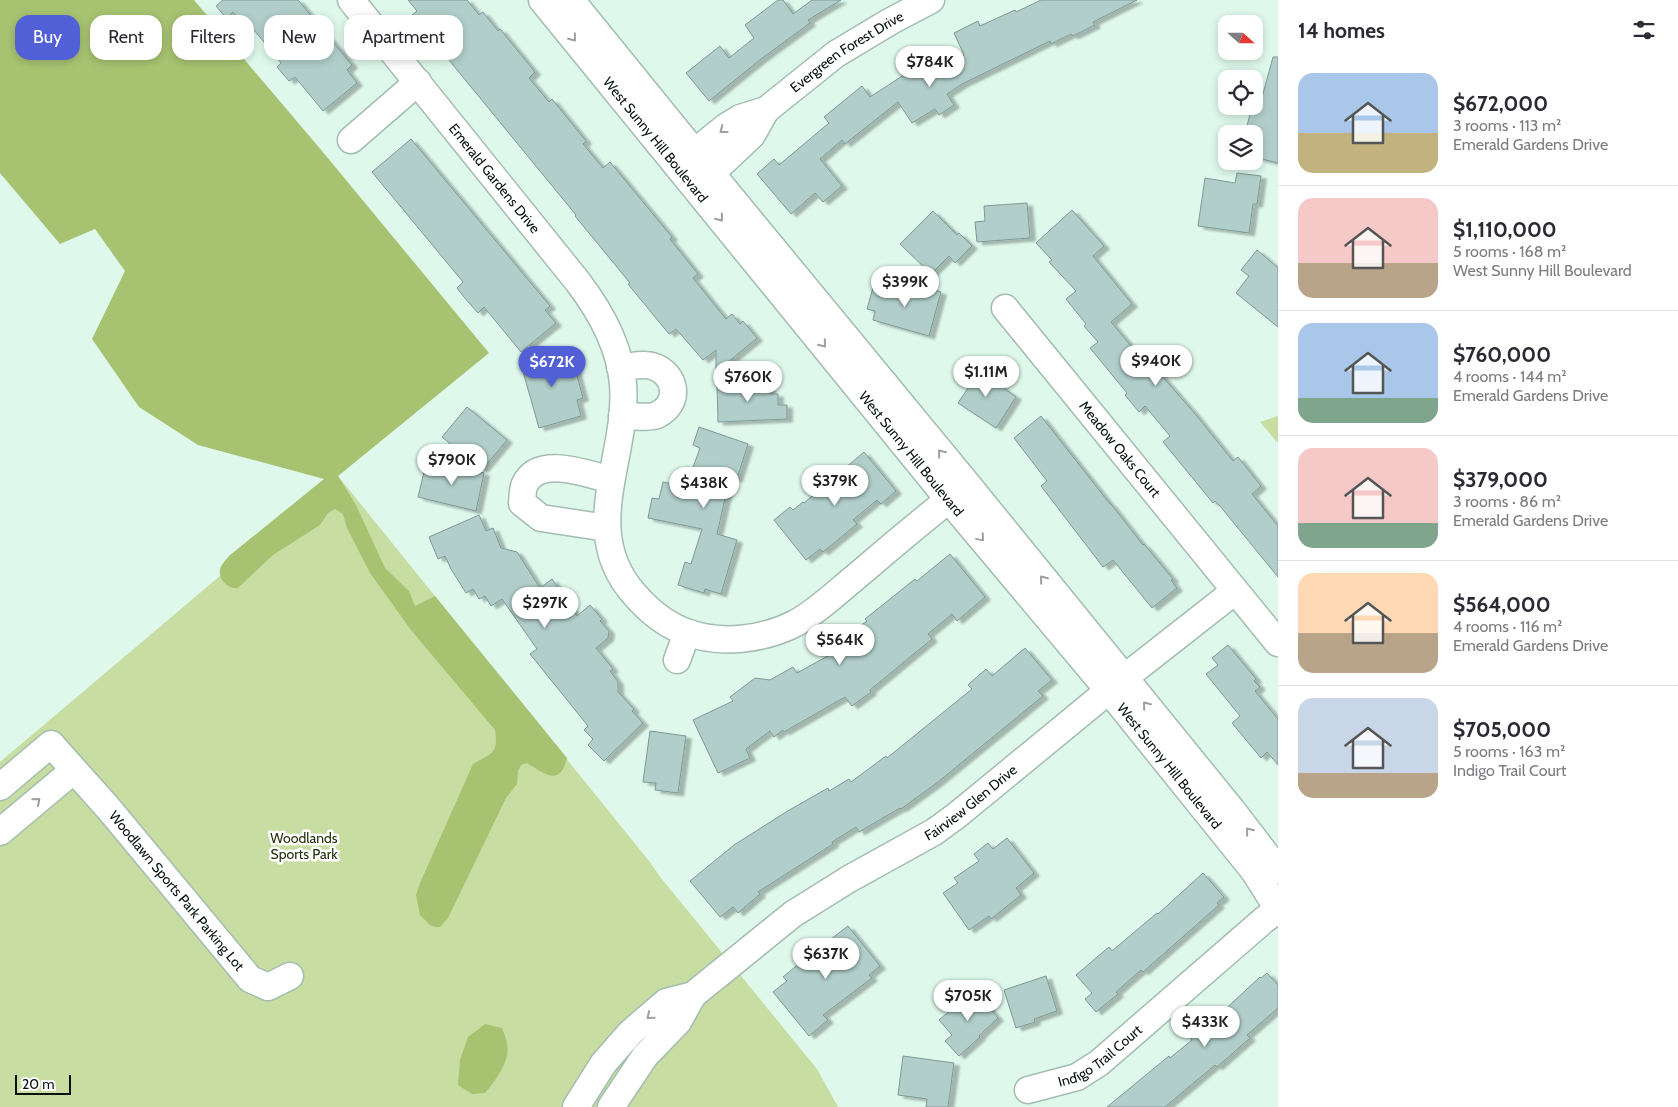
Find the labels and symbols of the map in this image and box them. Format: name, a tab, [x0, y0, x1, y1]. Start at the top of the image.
street label: Evergreen Forest Drive	[786, 7, 907, 96]
north arrow	[1218, 15, 1262, 60]
one-way arrow	[567, 32, 576, 41]
pin: $784K	[895, 46, 965, 88]
street label: West Sunny Hill Boulevard	[599, 73, 712, 206]
street label: Emerald Gardens Drive	[445, 120, 544, 237]
one-way arrow	[719, 124, 729, 133]
one-way arrow	[715, 212, 724, 221]
pin: $399K	[870, 266, 940, 308]
one-way arrow	[817, 338, 825, 347]
pin: $940K	[1121, 344, 1191, 387]
pin: $672K	[517, 346, 587, 388]
pin: $1.11M	[945, 356, 1027, 398]
pin: $760K	[713, 360, 783, 403]
street label: West Sunny Hill Boulevard	[855, 387, 968, 520]
street label: Meadow Oaks Court	[1075, 397, 1165, 501]
pin: $790K	[417, 444, 487, 486]
one-way arrow	[938, 449, 947, 458]
pin: $379K	[800, 464, 870, 507]
pin: $438K	[669, 466, 739, 509]
one-way arrow	[975, 532, 984, 541]
one-way arrow	[1041, 576, 1049, 585]
pin: $297K	[510, 586, 580, 629]
pin: $564K	[805, 624, 875, 666]
street label: West Sunny Hill Boulevard	[1113, 699, 1225, 832]
one-way arrow	[1143, 702, 1151, 711]
street label: Fairview Glen Drive	[921, 761, 1021, 845]
one-way arrow	[31, 798, 40, 807]
street label: Woodlawn Sports Park Parking Lot	[105, 807, 249, 975]
one-way arrow	[1246, 828, 1254, 837]
park label: Woodlands Sports Park	[270, 829, 338, 863]
pin: $637K	[791, 938, 861, 980]
pin: $705K	[933, 980, 1003, 1022]
pin: $433K	[1170, 1006, 1240, 1048]
one-way arrow	[647, 1010, 656, 1019]
street label: Indigo Trail Court	[1056, 1021, 1146, 1091]
scale bar	[15, 1072, 71, 1095]

